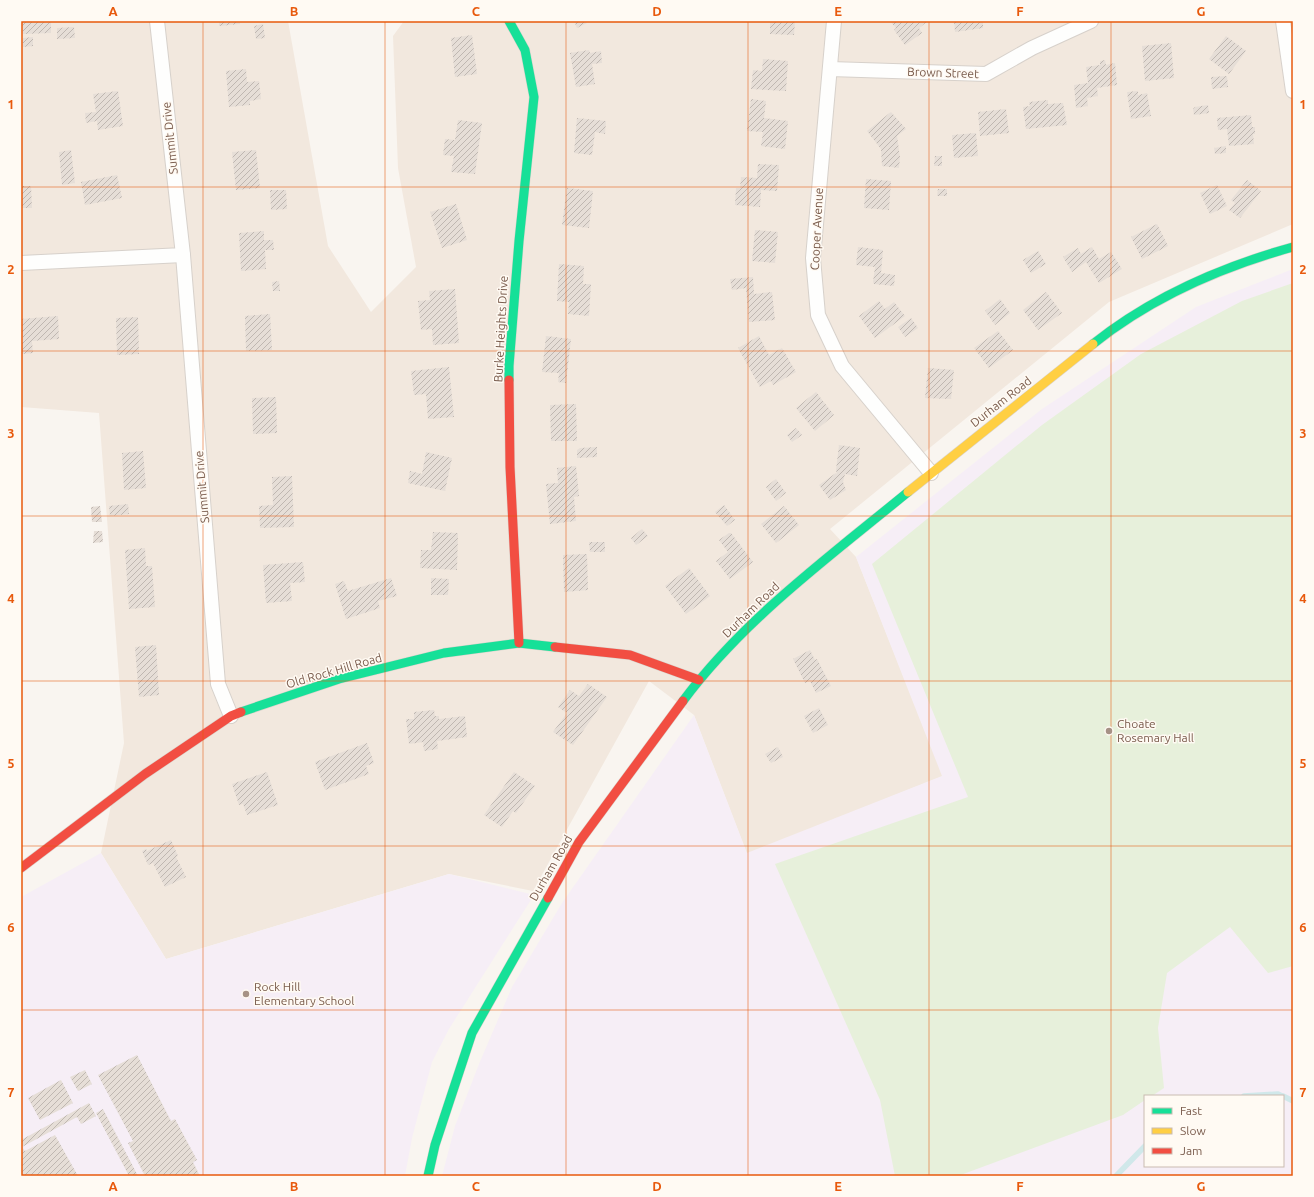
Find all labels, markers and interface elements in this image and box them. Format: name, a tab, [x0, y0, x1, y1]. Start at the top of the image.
text: A	[108, 4, 118, 18]
text: B	[290, 4, 299, 18]
text: C	[472, 4, 481, 18]
text: D	[652, 4, 662, 18]
text: E	[834, 4, 842, 18]
text: F	[1016, 4, 1024, 18]
text: G	[1197, 4, 1206, 18]
street label: Brown Street	[907, 65, 979, 80]
text: 1	[7, 97, 15, 111]
text: 1	[1299, 97, 1307, 111]
street label: Summit Drive	[159, 101, 180, 175]
street label: Cooper Avenue	[808, 187, 825, 271]
text: 2	[7, 262, 15, 276]
text: 2	[1299, 262, 1307, 276]
street label: Burke Heights Drive	[491, 275, 510, 383]
street label: Durham Road	[968, 374, 1034, 429]
text: 3	[7, 426, 15, 440]
text: 3	[1299, 426, 1307, 440]
street label: Summit Drive	[192, 450, 211, 524]
street label: Durham Road	[720, 579, 782, 640]
text: 4	[7, 591, 15, 605]
text: 4	[1299, 591, 1307, 605]
street label: Old Rock Hill Road	[284, 651, 383, 690]
place label: Choate Rosemary Hall	[1117, 717, 1194, 744]
marker: Choate Rosemary Hall	[1104, 726, 1114, 736]
text: 5	[7, 756, 15, 770]
text: 5	[1299, 756, 1307, 770]
street label: Durham Road	[527, 833, 575, 903]
text: 6	[7, 920, 15, 934]
text: 6	[1299, 920, 1307, 934]
place label: Rock Hill Elementary School	[254, 980, 354, 1007]
marker: Rock Hill Elementary School	[241, 989, 251, 999]
text: 7	[7, 1085, 15, 1099]
text: 7	[1299, 1085, 1307, 1099]
legend	[1144, 1095, 1284, 1167]
text: Fast	[1180, 1104, 1202, 1117]
text: Slow	[1180, 1124, 1206, 1137]
text: Jam	[1180, 1144, 1202, 1157]
text: A	[108, 1179, 118, 1193]
text: B	[290, 1179, 299, 1193]
text: C	[472, 1179, 481, 1193]
text: D	[652, 1179, 662, 1193]
text: E	[834, 1179, 842, 1193]
text: F	[1016, 1179, 1024, 1193]
text: G	[1197, 1179, 1206, 1193]

